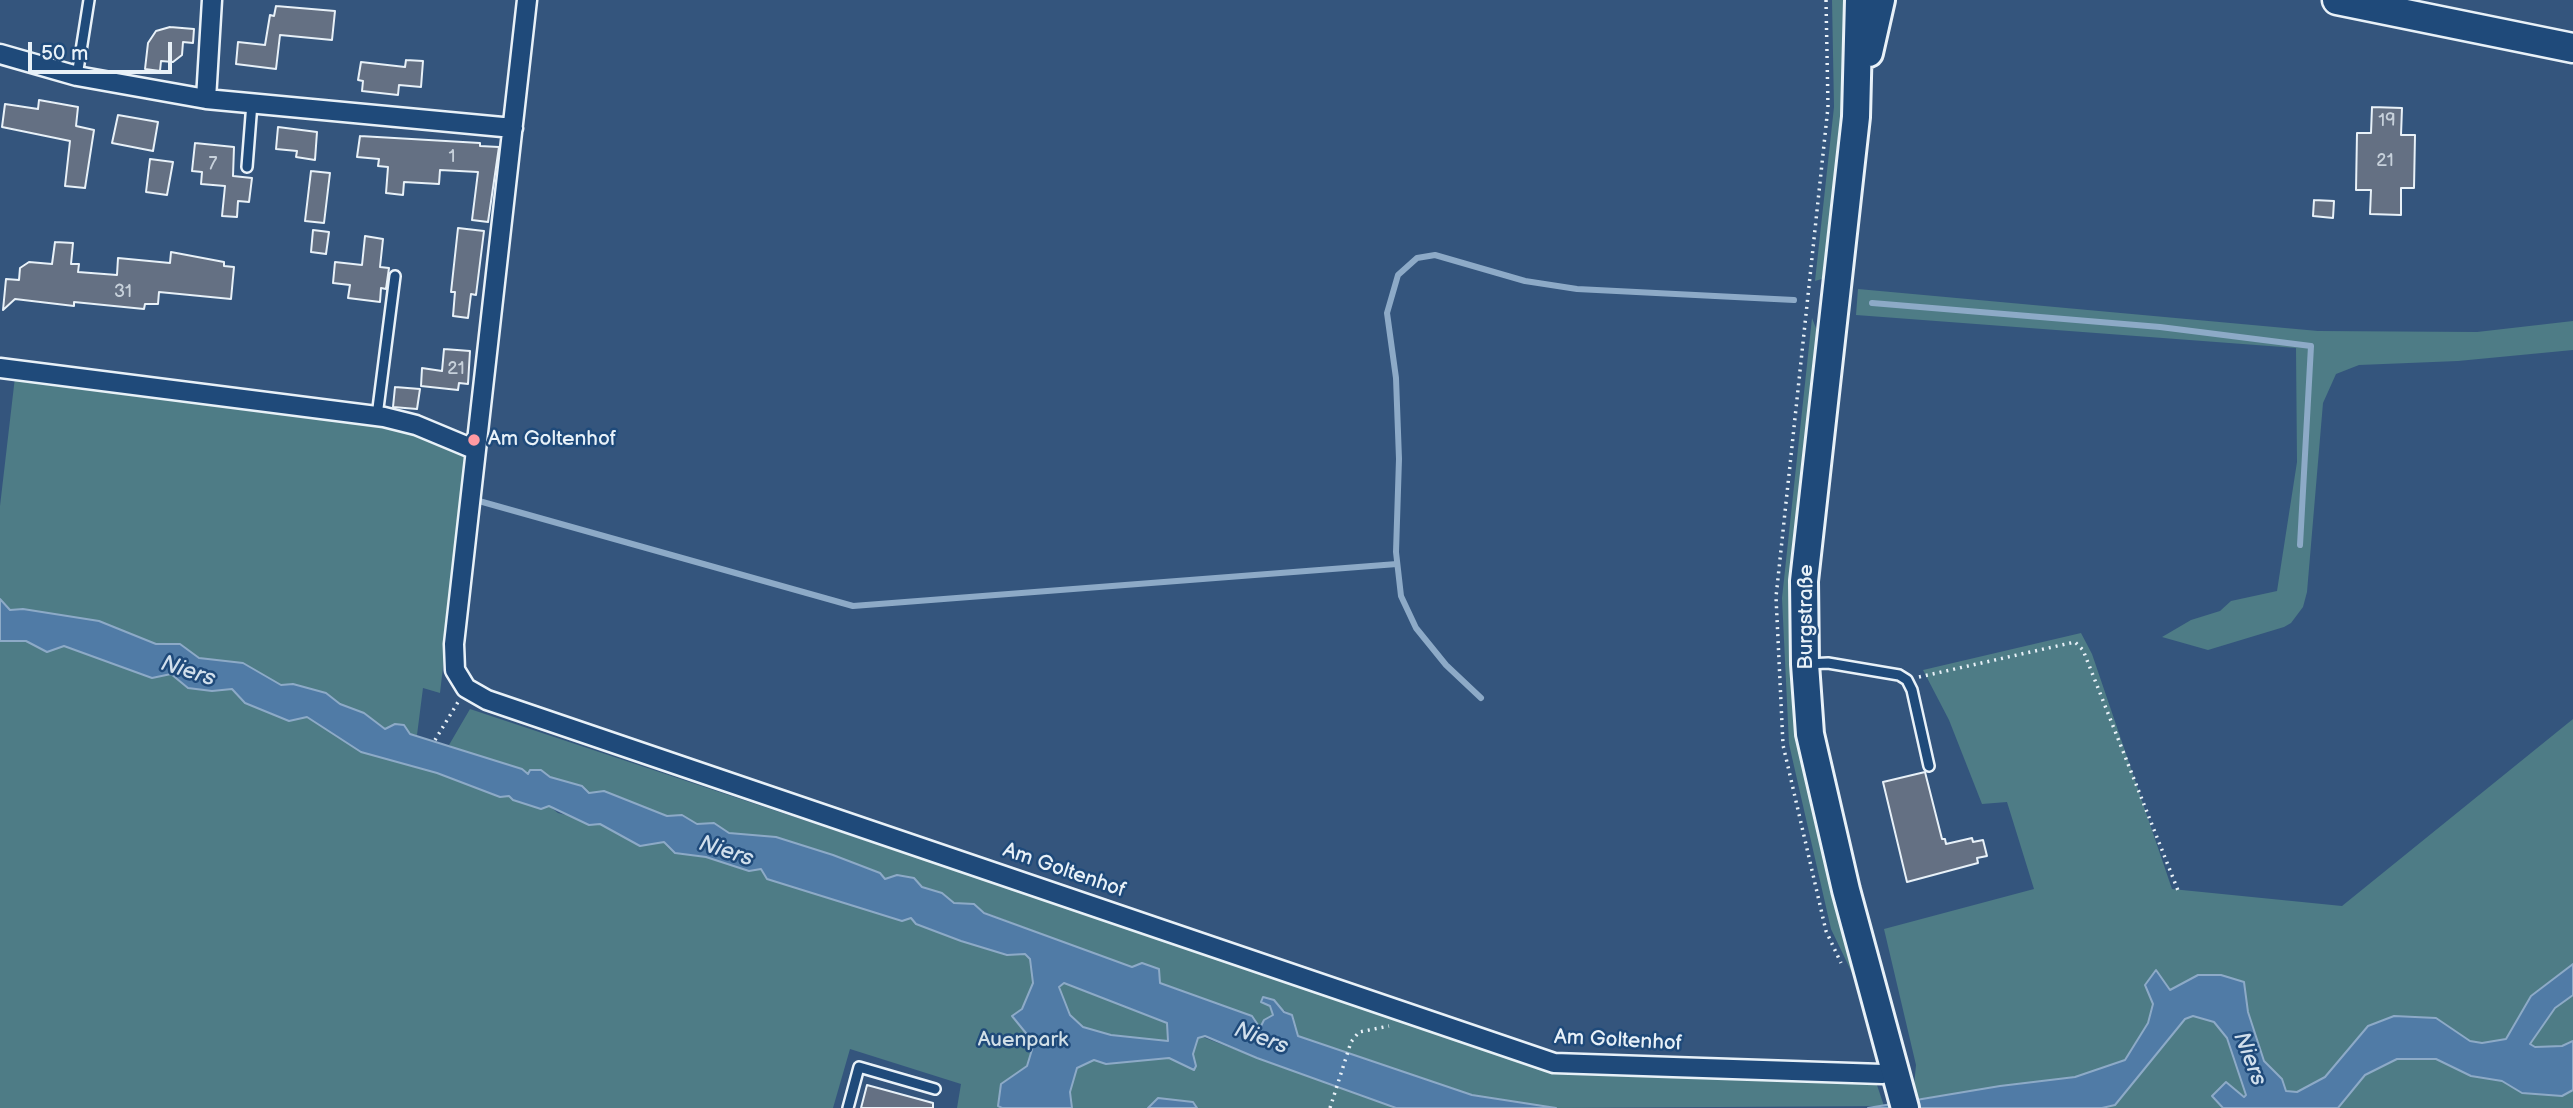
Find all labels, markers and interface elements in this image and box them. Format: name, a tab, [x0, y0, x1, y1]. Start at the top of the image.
scale bar	[32, 28, 175, 72]
text: 50 m	[41, 41, 88, 66]
house number: 19	[2378, 110, 2396, 132]
house number: 1	[449, 146, 455, 168]
house number: 21	[2376, 150, 2394, 172]
house number: 7	[209, 153, 217, 175]
house number: 31	[114, 281, 132, 303]
house number: 21	[447, 358, 465, 380]
place label: Am Goltenhof	[488, 427, 616, 453]
marker: Am Goltenhof	[466, 432, 482, 448]
street label: Burgstraße	[1794, 564, 1820, 670]
water label: Niers	[157, 650, 219, 694]
water label: Niers	[695, 830, 757, 874]
street label: Am Goltenhof	[999, 838, 1129, 904]
water label: Niers	[1230, 1017, 1292, 1061]
street label: Am Goltenhof	[1553, 1025, 1683, 1057]
park label: Auenpark	[978, 1028, 1068, 1054]
water label: Niers	[2226, 1028, 2272, 1090]

